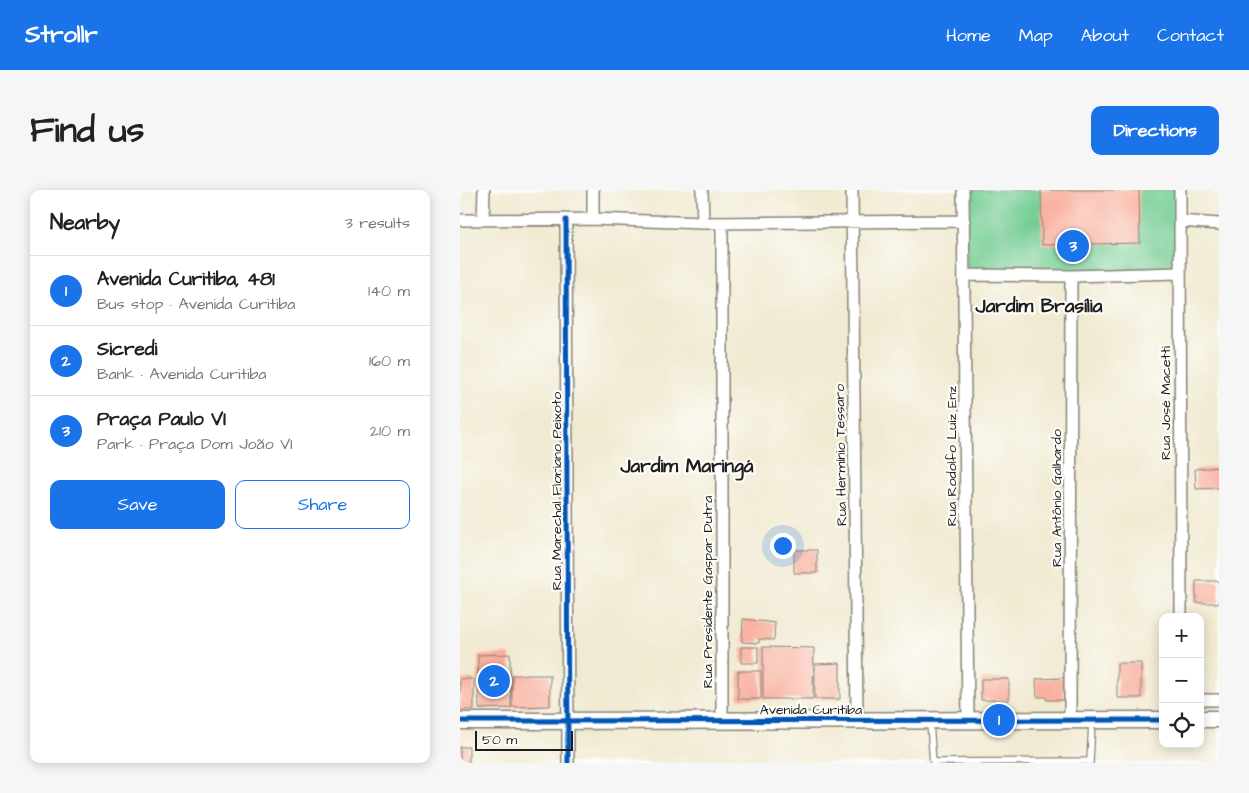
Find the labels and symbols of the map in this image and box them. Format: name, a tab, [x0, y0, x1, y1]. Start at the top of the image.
pin: 3	[1057, 227, 1089, 265]
district label: Jardim Brasília	[975, 293, 1103, 320]
street label: Rua José Macetti	[1156, 346, 1176, 460]
street label: Rua Hermínio Tessaro	[830, 384, 852, 526]
street label: Rua Rodolfo Luiz Enz	[942, 386, 962, 526]
street label: Rua Marechal Floriano Peixoto	[547, 392, 567, 590]
street label: Rua Antônio Galhardo	[1047, 429, 1067, 567]
district label: Jardim Maringá	[620, 453, 754, 481]
street label: Rua Presidente Gaspar Dutra	[698, 496, 718, 688]
your location	[770, 533, 796, 559]
pin: 2	[478, 662, 510, 700]
street label: Avenida Curitiba	[760, 700, 862, 720]
pin: 1	[983, 701, 1015, 739]
scale bar	[475, 728, 572, 751]

